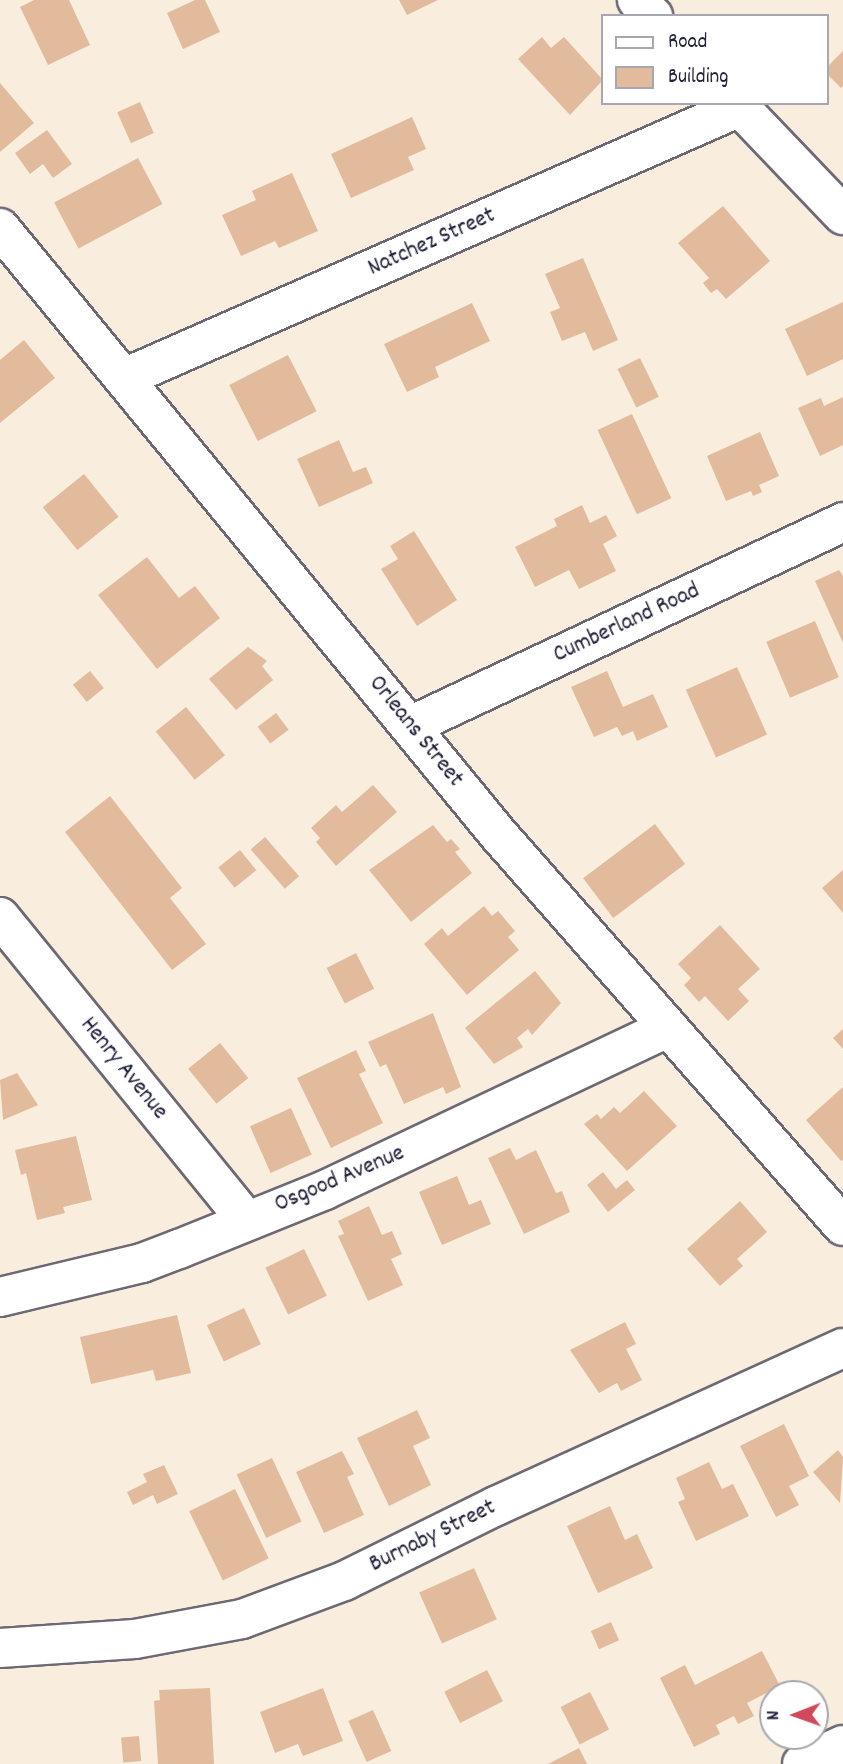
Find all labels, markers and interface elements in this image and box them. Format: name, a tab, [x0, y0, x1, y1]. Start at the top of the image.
legend	[602, 14, 829, 105]
text: Road	[668, 28, 707, 58]
text: Building	[668, 63, 728, 93]
street label: Natchez Street	[364, 202, 500, 284]
street label: Cumberland Road	[549, 578, 705, 670]
street label: Orleans Street	[361, 670, 469, 794]
street label: Henry Avenue	[73, 1012, 173, 1126]
street label: Osgood Avenue	[271, 1140, 409, 1220]
street label: Burnaby Street	[365, 1494, 501, 1580]
north arrow	[759, 1680, 829, 1750]
text: N	[761, 1710, 788, 1720]

